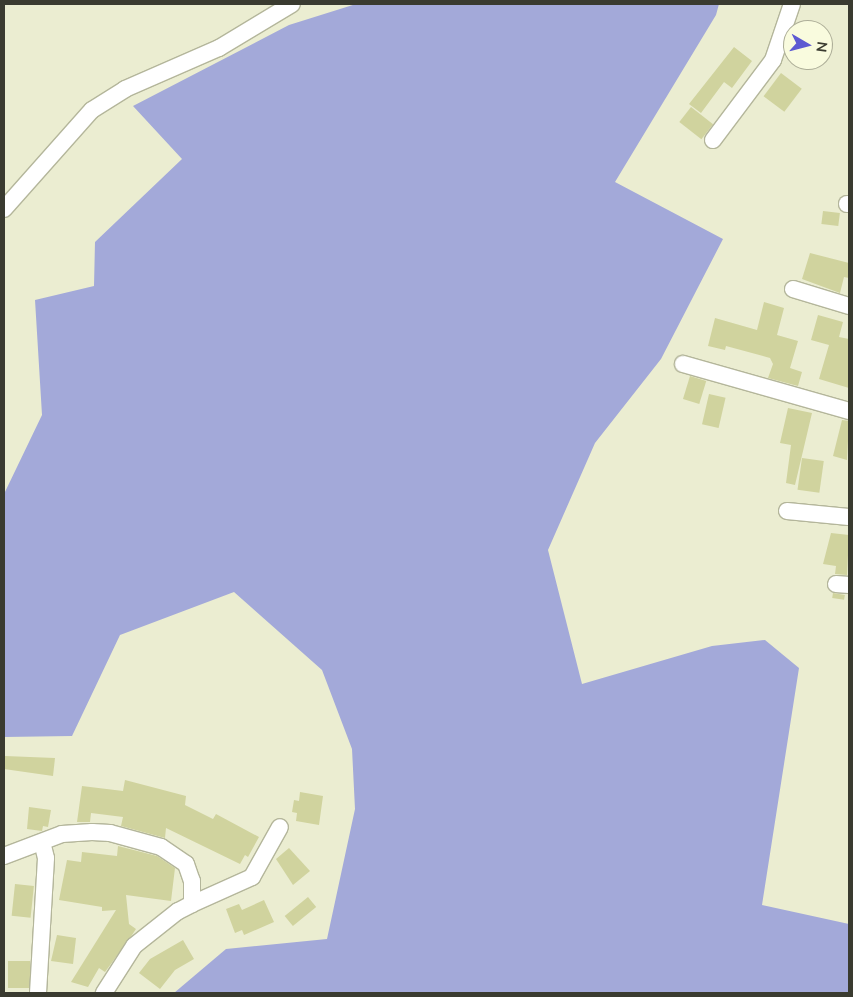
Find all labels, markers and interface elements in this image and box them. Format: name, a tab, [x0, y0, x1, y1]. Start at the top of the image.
north arrow	[783, 20, 833, 70]
text: N	[812, 40, 832, 53]

